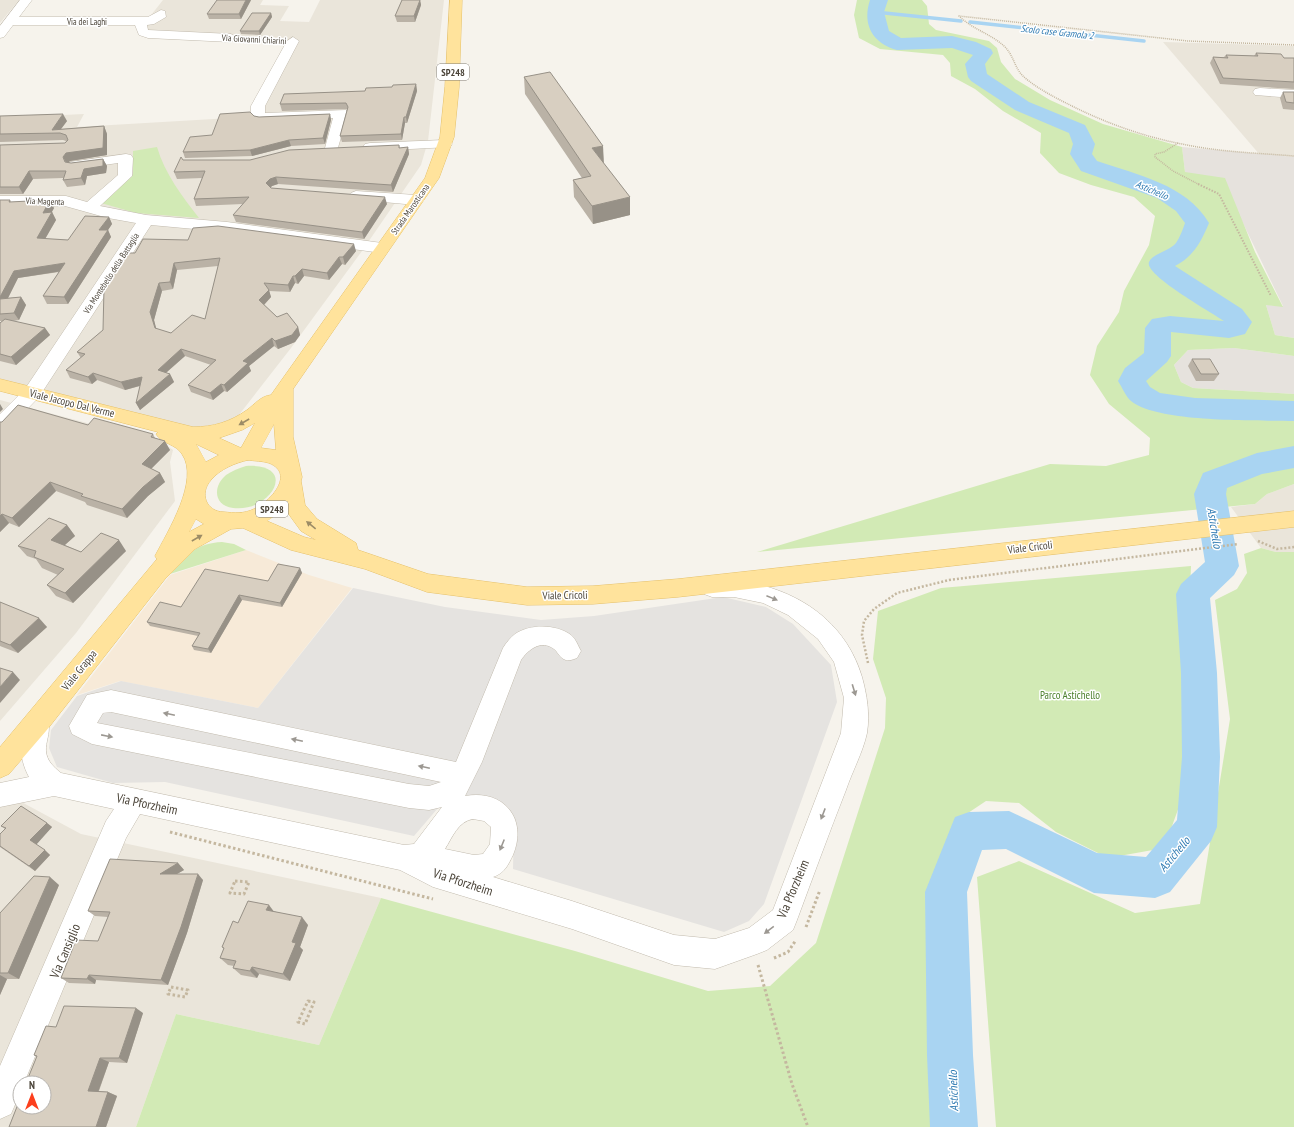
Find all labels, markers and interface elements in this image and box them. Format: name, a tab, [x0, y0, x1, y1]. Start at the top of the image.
street label: Via dei Laghi	[66, 16, 107, 27]
water label: Scolo case Gramola 2	[1020, 22, 1096, 42]
street label: Via Giovanni Chiarini	[220, 32, 287, 46]
road number: SP248	[437, 64, 469, 80]
water label: Astichello	[1134, 177, 1171, 203]
street label: Strada Marosticana	[388, 181, 432, 236]
street label: Via Magenta	[25, 195, 65, 207]
street label: Via Montebello della Battaglia	[80, 230, 141, 316]
street label: Viale Jacopo Dal Verme	[27, 385, 117, 420]
one-way arrow	[238, 418, 250, 425]
road number: SP248	[256, 501, 288, 517]
water label: Astichello	[1204, 507, 1226, 550]
one-way arrow	[306, 521, 316, 530]
one-way arrow	[191, 534, 203, 541]
street label: Viale Cricoli	[1006, 537, 1053, 557]
street label: Viale Cricoli	[541, 588, 588, 602]
one-way arrow	[767, 595, 779, 601]
street label: Viale Grappa	[58, 647, 100, 694]
one-way arrow	[851, 684, 857, 696]
park label: Parco Astichello	[1040, 688, 1100, 702]
one-way arrow	[163, 710, 176, 716]
one-way arrow	[101, 733, 113, 739]
one-way arrow	[291, 737, 303, 743]
one-way arrow	[418, 764, 430, 770]
street label: Via Pforzheim	[114, 789, 179, 819]
one-way arrow	[819, 808, 825, 820]
water label: Astichello	[1155, 833, 1193, 874]
one-way arrow	[499, 839, 505, 850]
street label: Via Pforzheim	[773, 857, 813, 922]
street label: Via Pforzheim	[430, 864, 495, 900]
street label: Via Cansiglio	[45, 921, 84, 982]
one-way arrow	[764, 926, 775, 934]
water label: Astichello	[945, 1069, 961, 1112]
north arrow	[12, 1075, 52, 1115]
text: N	[29, 1078, 35, 1092]

